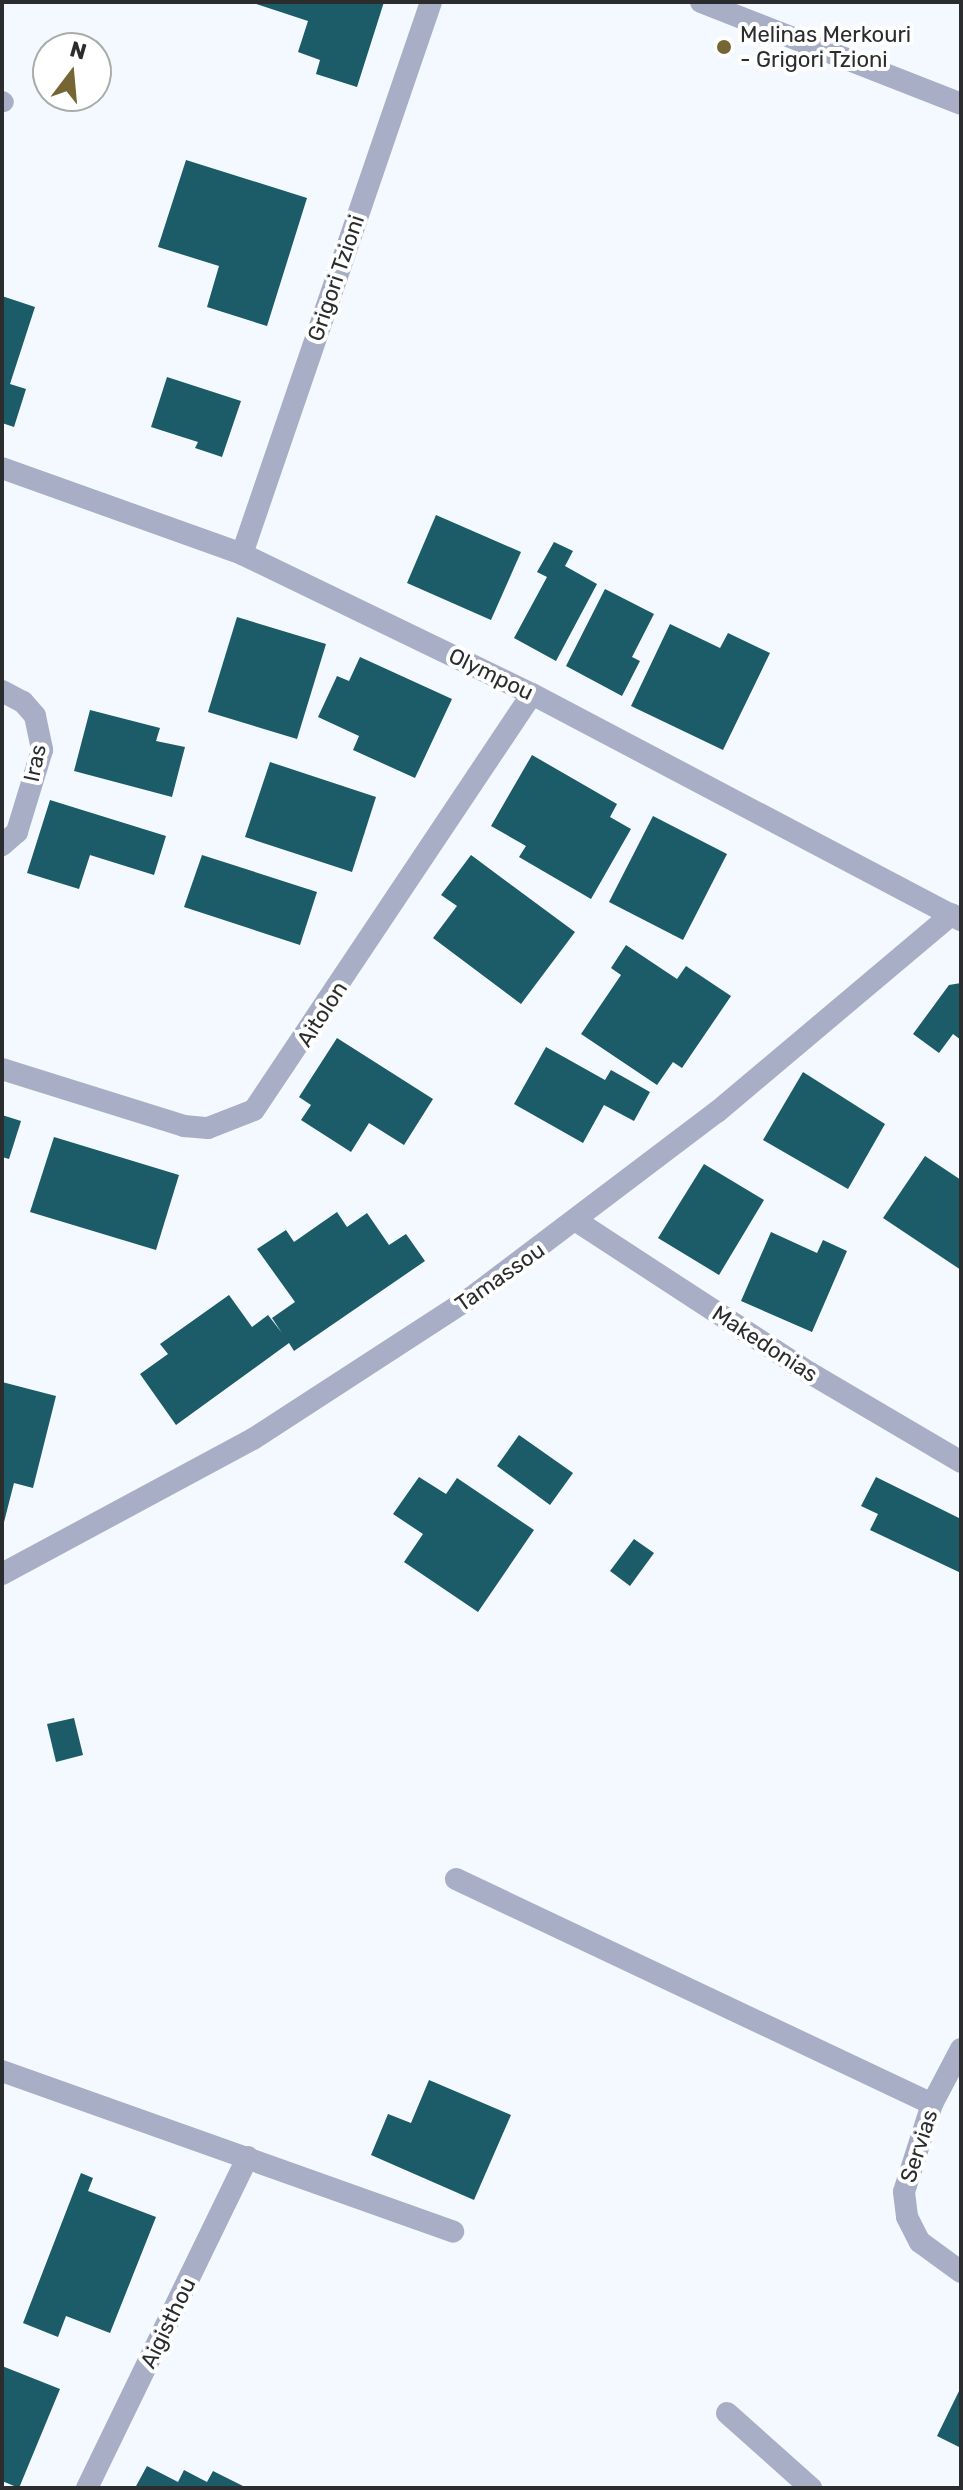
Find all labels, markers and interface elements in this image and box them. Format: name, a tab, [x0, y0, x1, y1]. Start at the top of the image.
place label: Melinas Merkouri - Grigori Tzioni	[740, 21, 911, 72]
north arrow	[32, 32, 112, 112]
text: N	[67, 35, 90, 66]
marker: Melinas Merkouri - Grigori Tzioni	[715, 38, 733, 56]
street label: Grigori Tzioni	[302, 211, 370, 345]
street label: Olympou	[444, 642, 538, 706]
street label: Iras	[18, 742, 52, 784]
street label: Aitolon	[291, 976, 353, 1052]
street label: Tamassou	[450, 1237, 550, 1317]
street label: Makedonias	[707, 1300, 823, 1388]
street label: Servias	[895, 2106, 943, 2186]
street label: Aigisthou	[135, 2273, 201, 2373]

